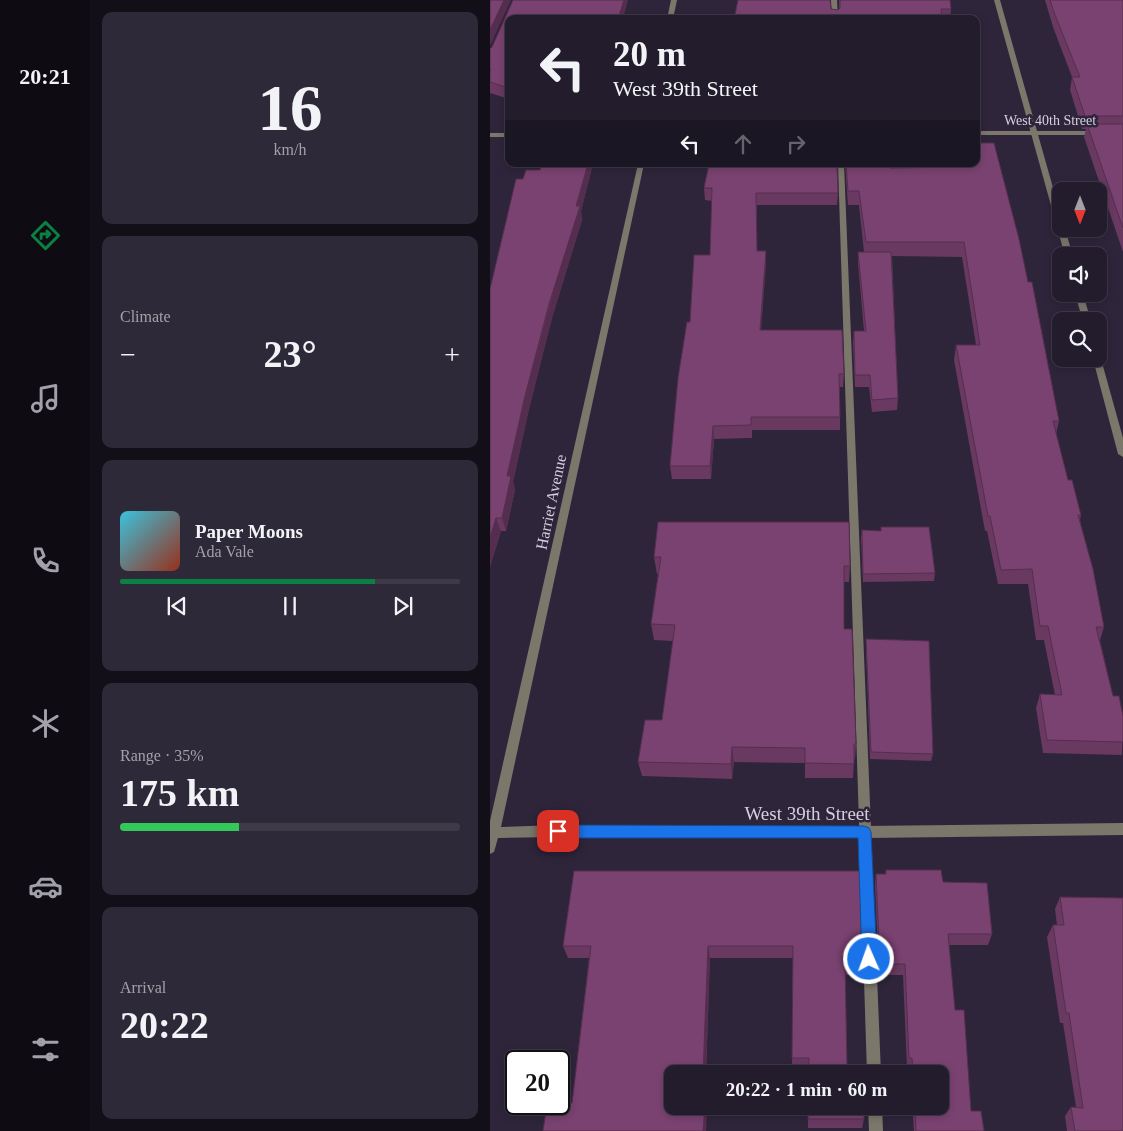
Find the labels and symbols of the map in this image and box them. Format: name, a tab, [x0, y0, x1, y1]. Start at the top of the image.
street label: West 40th Street	[1004, 113, 1096, 128]
north arrow	[1052, 182, 1108, 238]
street label: Harriet Avenue	[533, 453, 569, 551]
street label: West 39th Street	[744, 803, 870, 824]
pin	[537, 810, 579, 852]
position arrow	[842, 932, 894, 984]
speed limit sign: 20	[505, 1050, 570, 1115]

